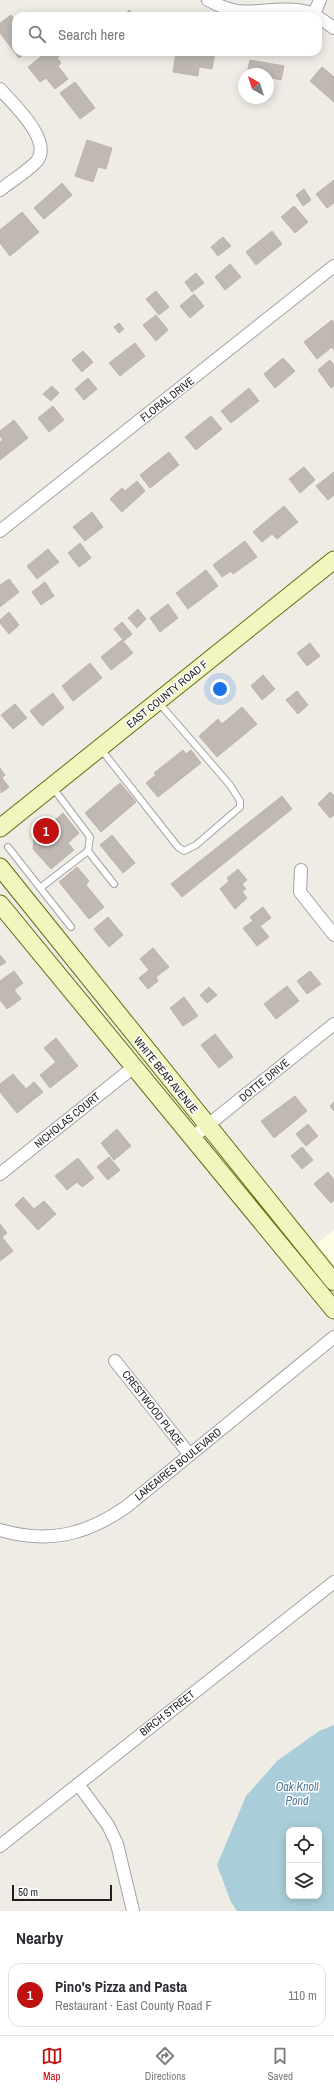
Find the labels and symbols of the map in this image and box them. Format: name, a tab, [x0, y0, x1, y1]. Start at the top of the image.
north arrow	[238, 68, 274, 104]
street label: FLORAL DRIVE	[137, 374, 197, 424]
street label: EAST COUNTY ROAD F	[124, 657, 211, 731]
your location	[210, 679, 230, 699]
pin: 1	[33, 816, 59, 846]
street label: WHITE BEAR AVENUE	[131, 1034, 201, 1116]
street label: DOTTE DRIVE	[236, 1055, 292, 1105]
street label: NICHOLAS COURT	[31, 1089, 103, 1151]
street label: CRESTWOOD PLACE	[119, 1368, 187, 1448]
street label: LAKEAIRES BOULEVARD	[132, 1425, 224, 1503]
street label: BIRCH STREET	[137, 1687, 198, 1739]
water label: Oak Knoll Pond	[276, 1779, 319, 1809]
scale bar	[12, 1883, 112, 1902]

